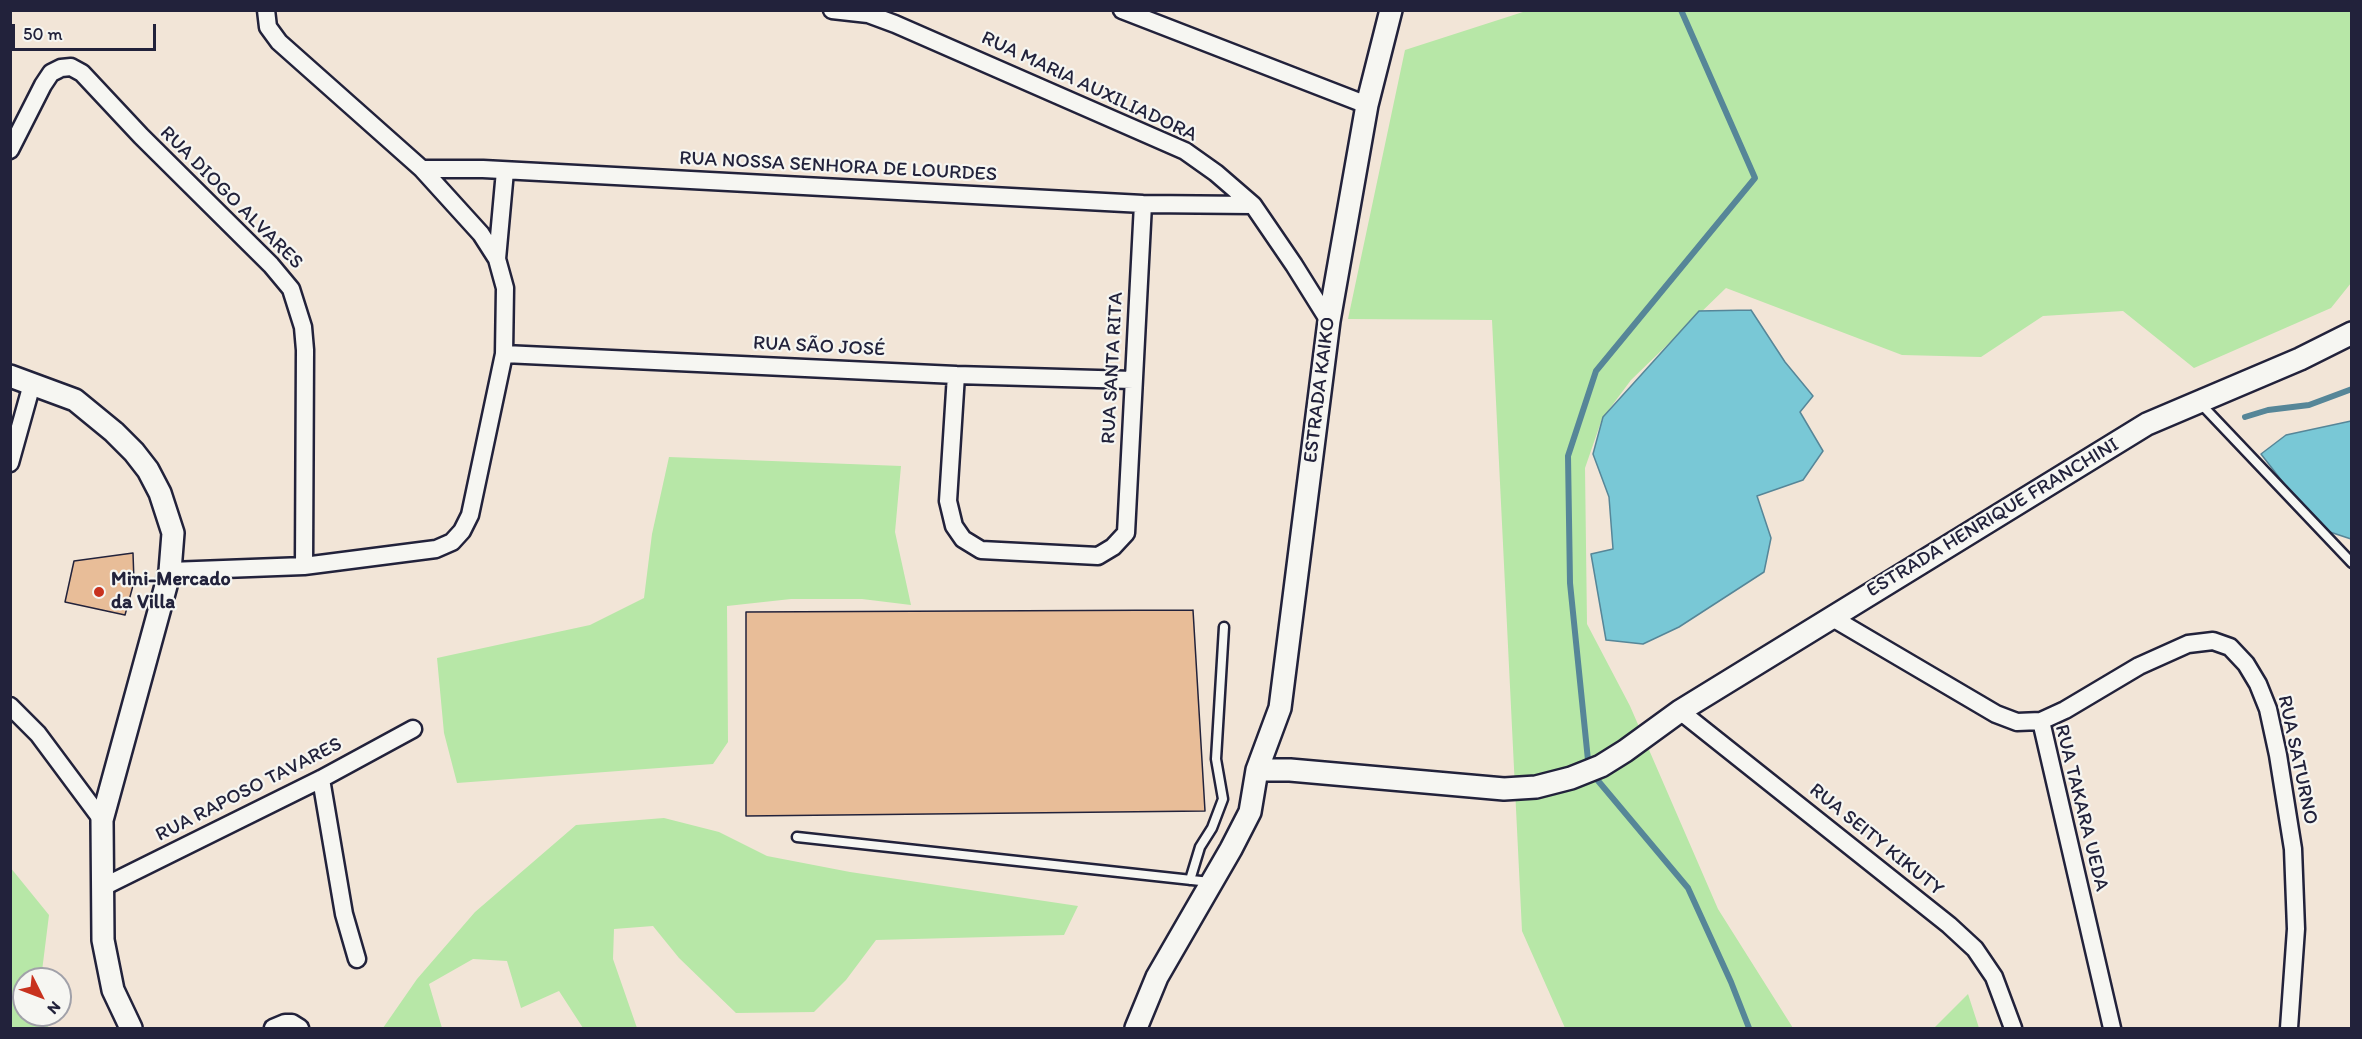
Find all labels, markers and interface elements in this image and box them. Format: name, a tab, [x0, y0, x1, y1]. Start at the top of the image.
scale bar	[15, 12, 159, 50]
text: 50 m	[23, 23, 63, 45]
street label: RUA MARIA AUXILIADORA	[977, 26, 1201, 148]
street label: RUA DIOGO ALVARES	[154, 121, 308, 275]
street label: RUA NOSSA SENHORA DE LOURDES	[679, 147, 997, 187]
street label: RUA SANTA RITA	[1097, 291, 1129, 445]
street label: ESTRADA KAIKO	[1299, 316, 1341, 464]
street label: RUA SÃO JOSÉ	[752, 332, 886, 362]
street label: ESTRADA HENRIQUE FRANCHINI	[1862, 433, 2124, 603]
place label: Mini-Mercado da Villa	[111, 568, 231, 615]
marker: Mini-Mercado da Villa	[92, 585, 106, 599]
street label: RUA SATURNO	[2272, 693, 2322, 827]
street label: RUA TAKARA UEDA	[2049, 722, 2113, 894]
street label: RUA RAPOSO TAVARES	[152, 733, 346, 847]
street label: RUA SEITY KIKUTY	[1804, 778, 1948, 902]
north arrow	[12, 967, 72, 1027]
text: N	[44, 998, 65, 1018]

